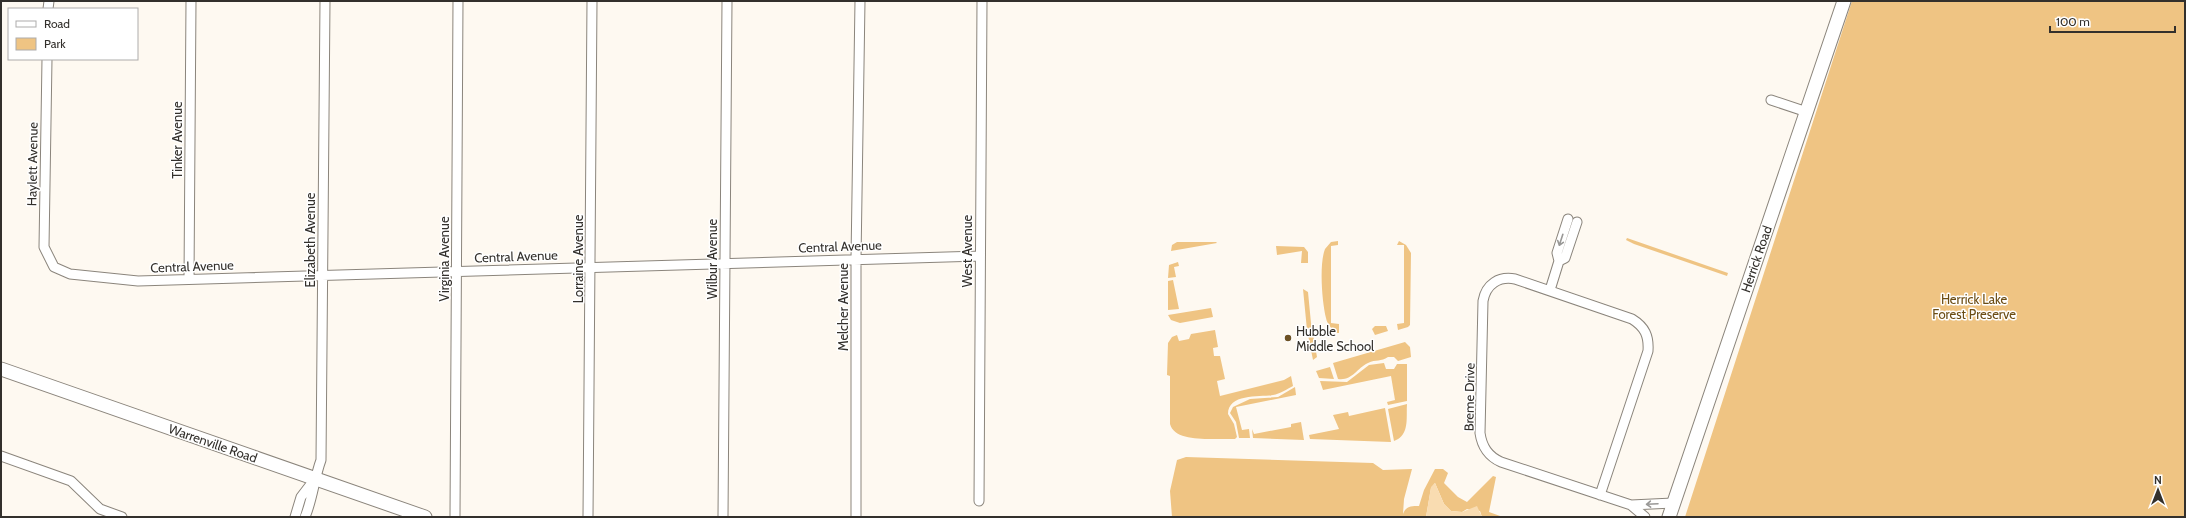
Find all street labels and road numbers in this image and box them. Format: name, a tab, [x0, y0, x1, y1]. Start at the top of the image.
street label: Tinker Avenue	[169, 101, 185, 179]
street label: Haylett Avenue	[23, 121, 41, 206]
street label: Elizabeth Avenue	[302, 192, 318, 287]
street label: Lorraine Avenue	[570, 214, 586, 303]
street label: West Avenue	[959, 214, 975, 287]
street label: Virginia Avenue	[436, 216, 452, 302]
street label: Wilbur Avenue	[704, 218, 720, 299]
street label: Herrick Road	[1737, 224, 1775, 294]
street label: Central Avenue	[798, 237, 882, 255]
street label: Central Avenue	[474, 247, 558, 265]
street label: Central Avenue	[150, 257, 234, 275]
street label: Melcher Avenue	[835, 263, 851, 351]
street label: Breme Drive	[1460, 362, 1478, 431]
street label: Warrenville Road	[167, 420, 259, 466]

